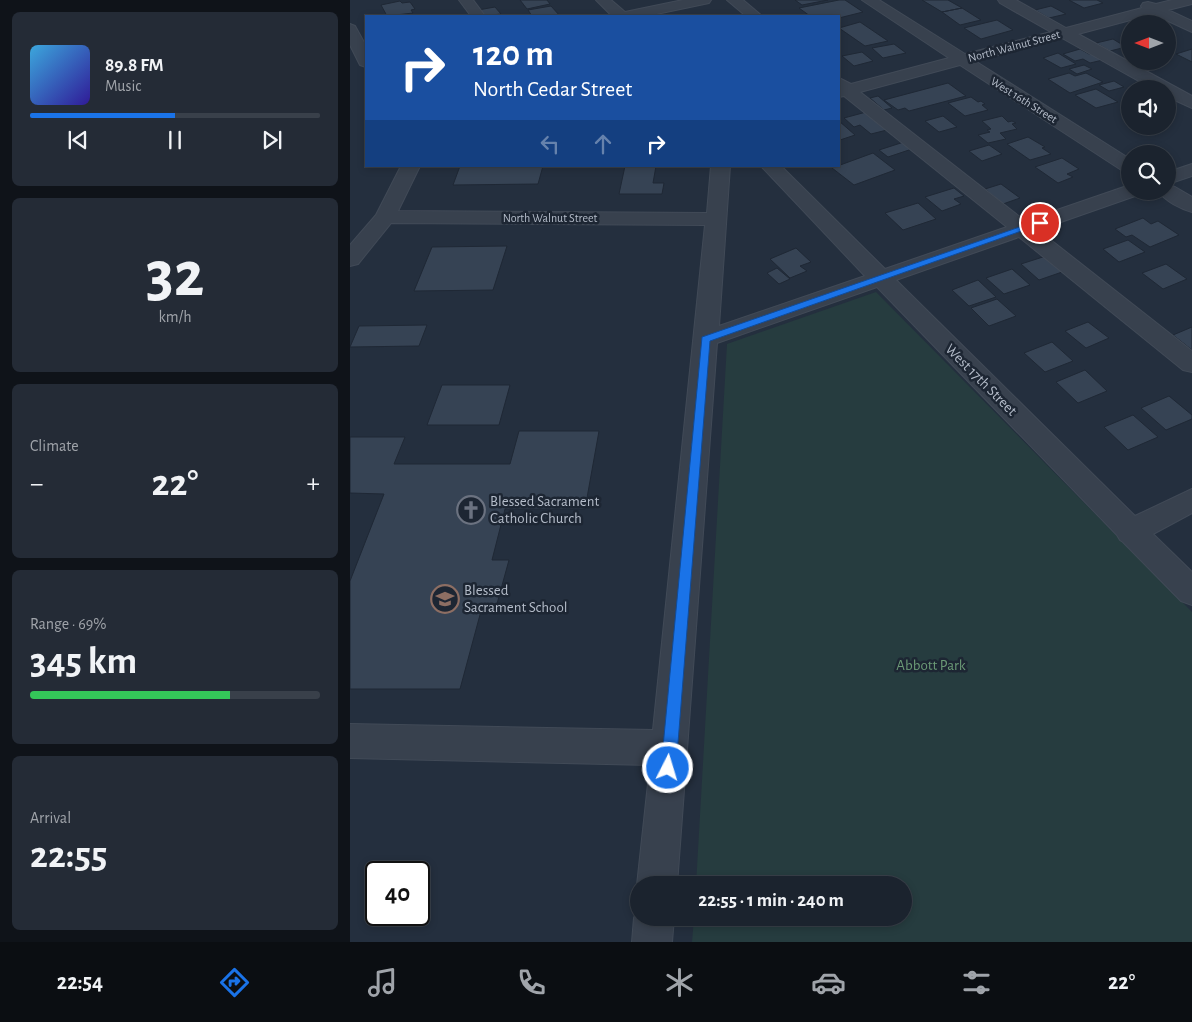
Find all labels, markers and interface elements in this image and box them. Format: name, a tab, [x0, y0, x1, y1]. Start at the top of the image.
north arrow	[1121, 15, 1176, 70]
map controls	[1121, 15, 1176, 200]
street label: North Walnut Street	[967, 28, 1061, 64]
icon: right	[390, 35, 455, 100]
text: 120 m	[473, 37, 554, 72]
text: 89.8 FM	[105, 56, 164, 75]
street label: West 16th Street	[989, 75, 1060, 125]
text: Music	[105, 78, 141, 94]
text: North Cedar Street	[473, 78, 632, 100]
button: sound	[1121, 80, 1176, 135]
icon: previous	[64, 126, 92, 154]
icon: pause	[161, 126, 189, 154]
icon: next	[258, 126, 286, 154]
icon: left	[536, 130, 564, 158]
icon: ahead	[589, 130, 617, 158]
icon: right	[642, 130, 670, 158]
button: search	[1121, 145, 1176, 200]
pin	[1019, 202, 1061, 244]
icon: arrive	[1026, 209, 1054, 237]
street label: North Walnut Street	[503, 212, 597, 224]
text: 32	[146, 243, 204, 308]
text: km/h	[158, 309, 192, 325]
street label: West 17th Street	[942, 341, 1020, 419]
text: Climate	[30, 438, 79, 454]
text: 22°	[152, 465, 198, 503]
text: −	[30, 470, 43, 498]
text: +	[307, 470, 320, 498]
place label: Blessed Sacrament Catholic Church	[490, 494, 599, 526]
church icon: Blessed Sacrament Catholic Church	[456, 495, 486, 525]
place label: Blessed Sacrament School	[464, 583, 568, 615]
school or university icon: Blessed Sacrament School	[430, 584, 460, 614]
text: Range · 69%	[30, 616, 106, 632]
text: 345 km	[30, 643, 137, 681]
park label: Abbott Park	[896, 658, 966, 673]
position arrow	[641, 741, 693, 793]
text: Arrival	[30, 810, 71, 826]
text: 22:55	[30, 837, 107, 875]
speed limit sign: 40	[365, 861, 430, 926]
text: 22:55 · 1 min · 240 m	[698, 891, 844, 910]
icon: directions	[217, 965, 252, 1000]
icon: music	[365, 965, 400, 1000]
icon: phone	[514, 965, 549, 1000]
icon: climate	[662, 965, 697, 1000]
icon: car	[811, 965, 846, 1000]
icon: filters	[959, 965, 994, 1000]
text: 22:54	[57, 971, 103, 993]
text: 22°	[1108, 971, 1135, 993]

